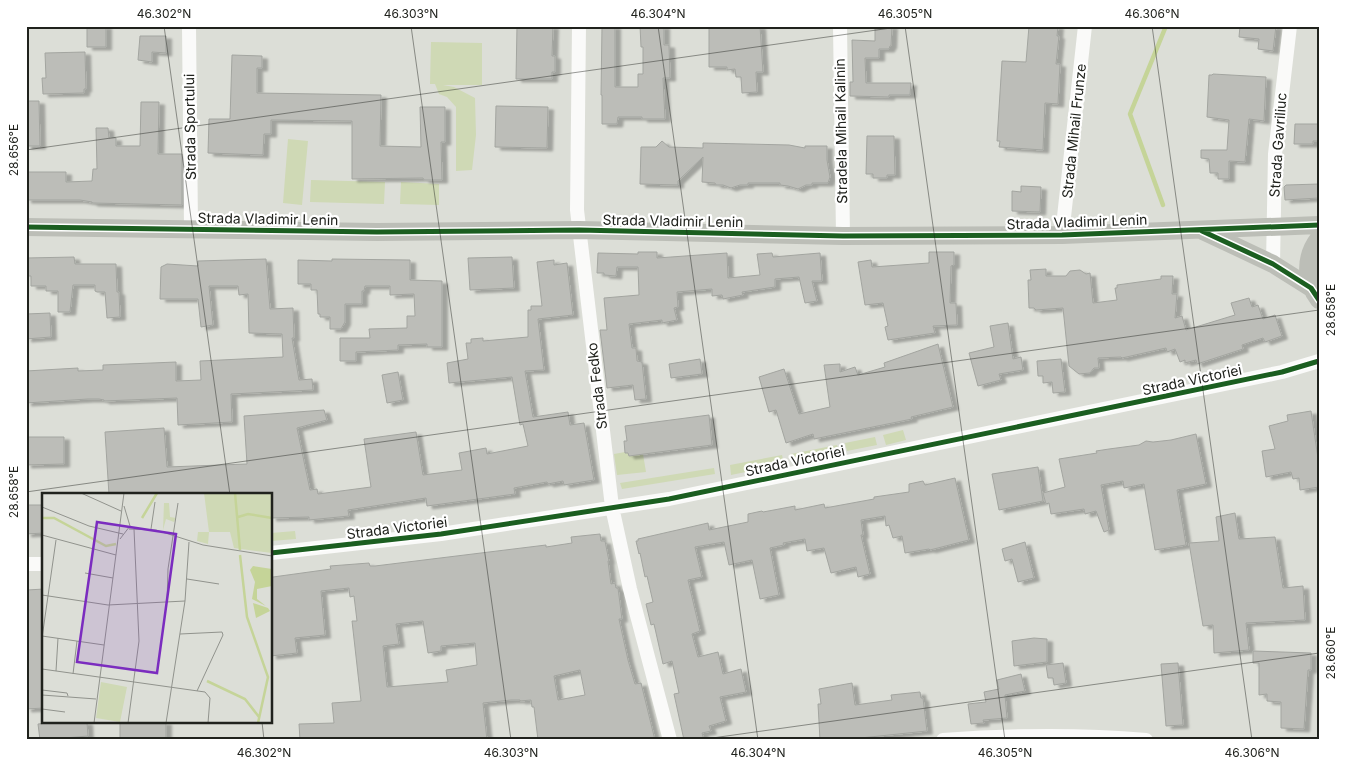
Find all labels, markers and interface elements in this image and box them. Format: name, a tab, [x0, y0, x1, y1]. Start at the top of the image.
text: 46.302°N	[137, 6, 191, 21]
text: 46.303°N	[384, 6, 438, 21]
text: 46.304°N	[631, 6, 685, 21]
text: 46.305°N	[878, 6, 932, 21]
text: 46.306°N	[1125, 6, 1179, 21]
street label: Stradela Mihail Kalinin	[831, 58, 850, 204]
street label: Strada Mihail Frunze	[1058, 63, 1089, 199]
street label: Strada Sportului	[180, 74, 199, 180]
street label: Strada Gavriliuc	[1265, 92, 1290, 198]
text: 28.656°E	[6, 124, 21, 176]
street label: Strada Vladimir Lenin	[197, 209, 339, 228]
street label: Strada Vladimir Lenin	[602, 211, 744, 230]
street label: Strada Vladimir Lenin	[1006, 211, 1148, 232]
text: 28.658°E	[1323, 284, 1338, 336]
street label: Strada Fedko	[583, 342, 610, 430]
street label: Strada Victoriei	[1141, 361, 1243, 398]
street label: Strada Victoriei	[744, 442, 846, 479]
text: 28.658°E	[6, 466, 21, 518]
inset map	[42, 493, 272, 724]
street label: Strada Victoriei	[346, 513, 448, 542]
text: 28.660°E	[1323, 627, 1338, 679]
text: 46.302°N	[237, 745, 291, 760]
text: 46.303°N	[484, 745, 538, 760]
text: 46.304°N	[731, 745, 785, 760]
text: 46.305°N	[978, 745, 1032, 760]
text: 46.306°N	[1225, 745, 1279, 760]

